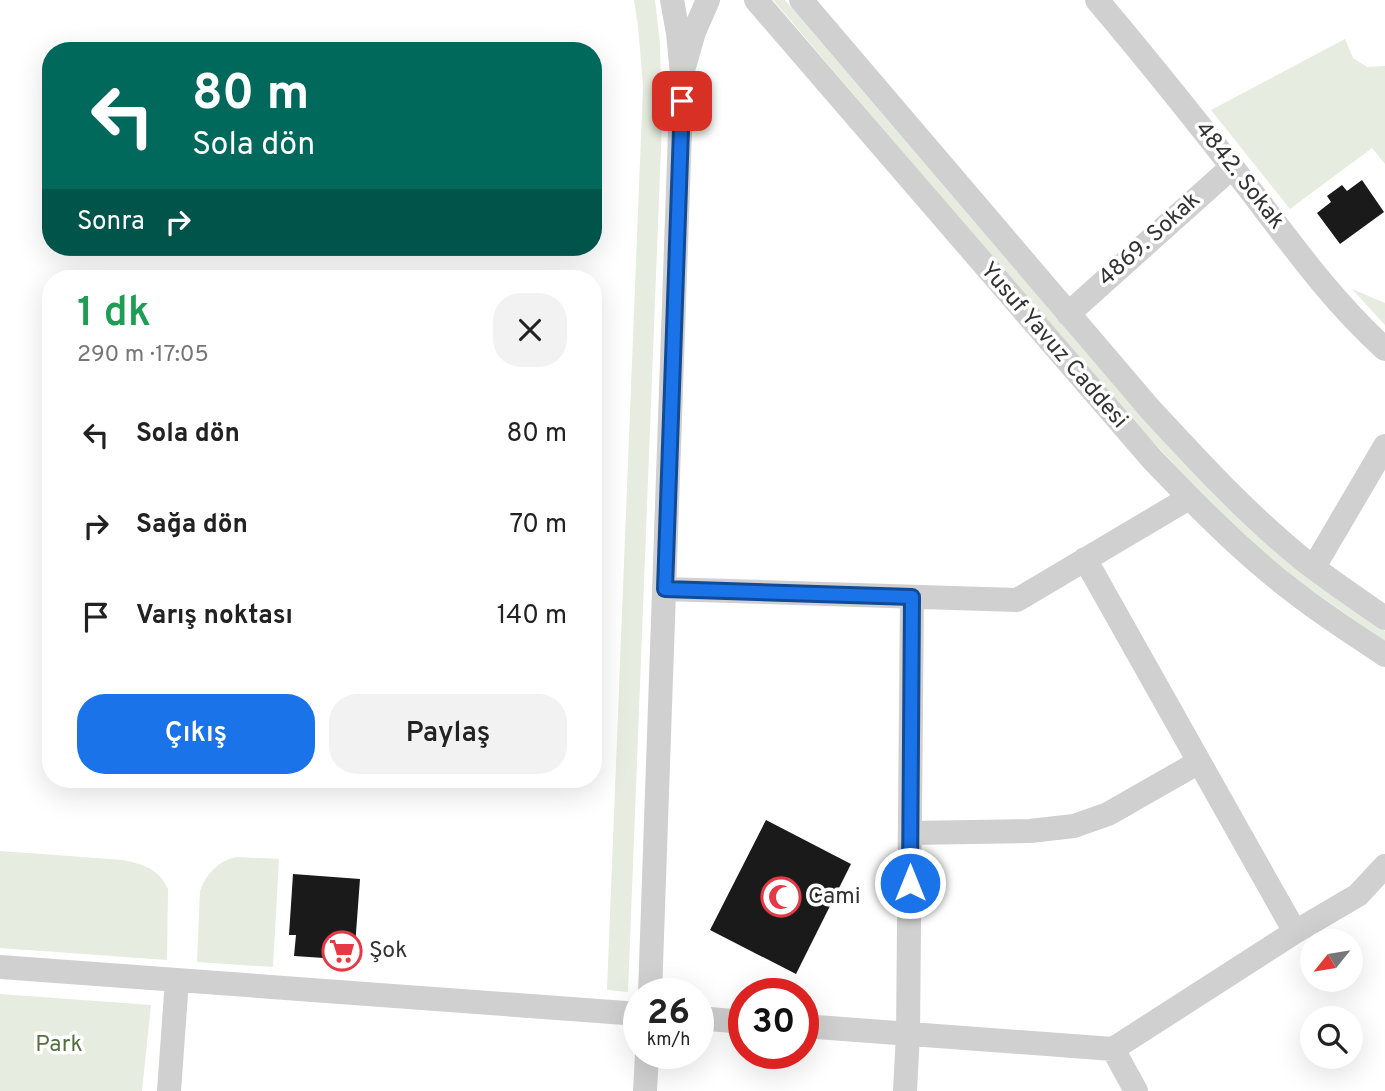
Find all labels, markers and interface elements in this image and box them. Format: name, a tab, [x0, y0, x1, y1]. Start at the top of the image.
text: 80 m	[192, 65, 309, 127]
icon: left	[77, 70, 168, 161]
pin	[652, 71, 712, 131]
icon: arrive	[663, 82, 701, 120]
street label: 4842. Sokak	[1188, 116, 1290, 236]
text: Sola dön	[192, 126, 315, 166]
street label: 4869. Sokak	[1093, 186, 1207, 294]
icon: right	[159, 203, 197, 241]
text: Sonra	[77, 206, 145, 239]
street label: Yusuf Yavuz Caddesi	[973, 257, 1133, 435]
text: 1 dk	[77, 288, 151, 341]
button: close	[493, 293, 567, 367]
text: 290 m · 17:05	[77, 341, 209, 370]
icon: left	[77, 416, 115, 454]
text: Sola dön	[136, 418, 240, 451]
text: 80 m	[507, 418, 567, 451]
icon: right	[77, 507, 115, 545]
text: Sağa dön	[136, 509, 248, 542]
text: 70 m	[509, 509, 567, 542]
icon: arrive	[77, 598, 115, 636]
text: Varış noktası	[136, 600, 293, 633]
text: 140 m	[497, 600, 567, 633]
button: Çıkış	[77, 694, 315, 774]
button: Paylaş	[329, 694, 567, 774]
position arrow	[873, 846, 947, 920]
mosque icon: Cami	[760, 876, 802, 918]
place label: Cami	[808, 883, 861, 912]
north arrow	[1300, 929, 1363, 992]
map controls	[1300, 929, 1363, 1069]
supermarket icon: Şok	[321, 930, 363, 972]
place label: Şok	[369, 937, 407, 966]
speed limit sign: 30	[728, 978, 819, 1069]
text: 26	[647, 992, 690, 1036]
button: search	[1300, 1006, 1363, 1069]
text: km/h	[647, 1029, 690, 1052]
park label: Park	[35, 1031, 83, 1060]

